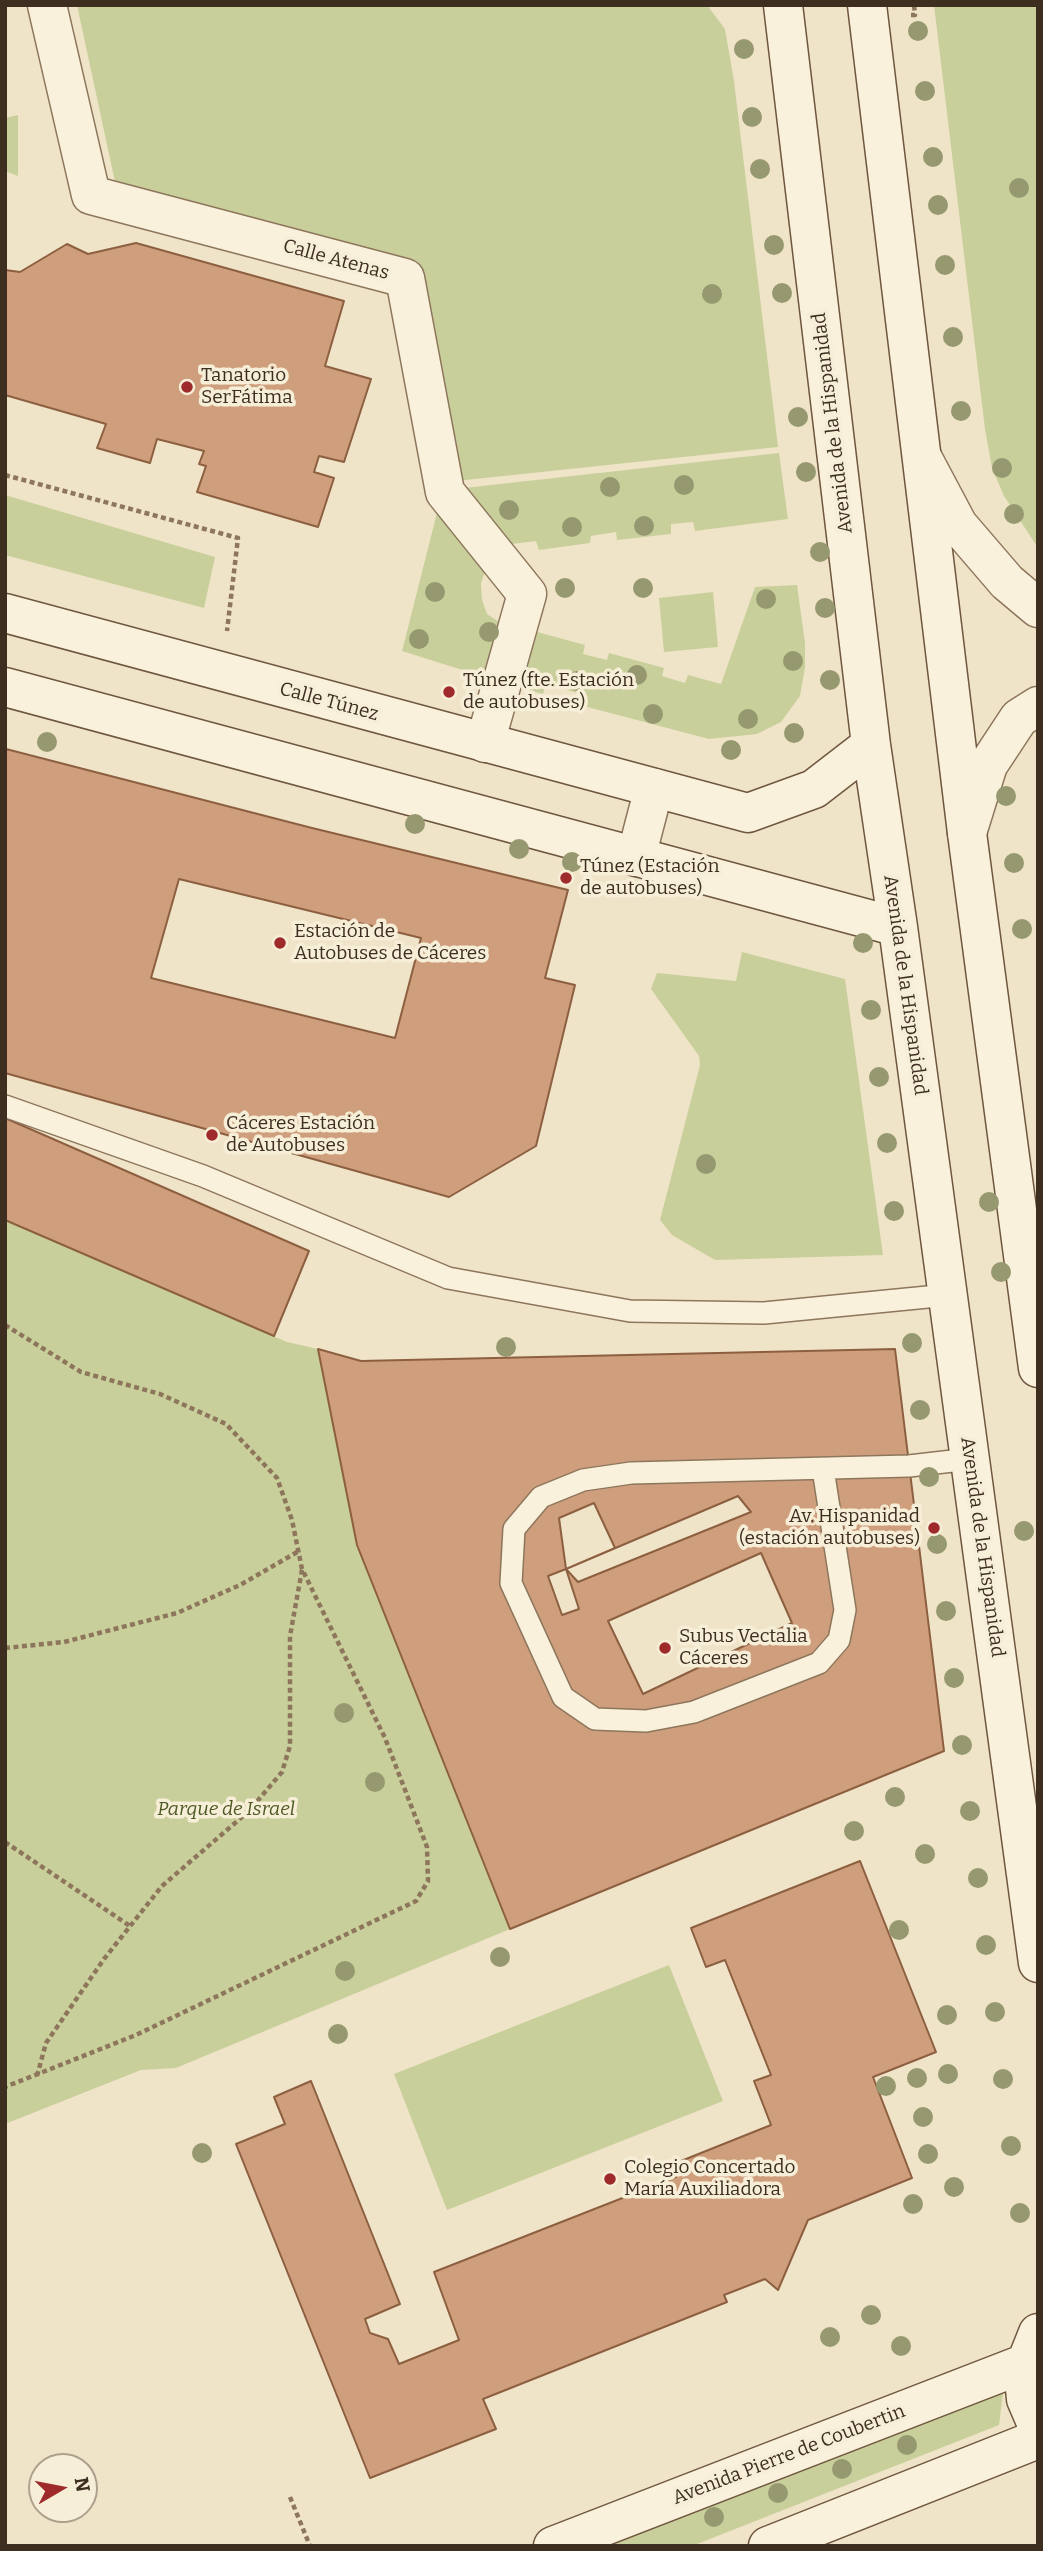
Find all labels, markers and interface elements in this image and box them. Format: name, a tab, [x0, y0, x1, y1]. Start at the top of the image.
street label: Calle Atenas	[281, 235, 391, 285]
street label: Avenida de la Hispanidad	[808, 311, 858, 535]
place label: Tanatorio SerFátima	[201, 365, 293, 409]
marker: Tanatorio SerFátima	[179, 379, 195, 395]
place label: Túnez (fte. Estación de autobuses)	[463, 670, 634, 714]
street label: Calle Túnez	[277, 678, 381, 726]
marker: Túnez (fte. Estación de autobuses)	[441, 684, 457, 700]
place label: Túnez (Estación de autobuses)	[580, 856, 719, 900]
marker: Túnez (Estación de autobuses)	[558, 870, 574, 886]
street label: Avenida de la Hispanidad	[878, 873, 932, 1097]
place label: Estación de Autobuses de Cáceres	[294, 921, 486, 965]
marker: Estación de Autobuses de Cáceres	[272, 935, 288, 951]
place label: Cáceres Estación de Autobuses	[226, 1113, 375, 1157]
marker: Cáceres Estación de Autobuses	[204, 1127, 220, 1143]
street label: Avenida de la Hispanidad	[955, 1435, 1009, 1659]
place label: Av. Hispanidad (estación autobuses)	[739, 1506, 920, 1550]
marker: Av. Hispanidad (estación autobuses)	[926, 1520, 942, 1536]
place label: Subus Vectalia Cáceres	[679, 1626, 808, 1670]
marker: Subus Vectalia Cáceres	[657, 1640, 673, 1656]
park label: Parque de Israel	[157, 1799, 295, 1821]
place label: Colegio Concertado María Auxiliadora	[624, 2157, 795, 2201]
marker: Colegio Concertado María Auxiliadora	[602, 2171, 618, 2187]
street label: Avenida Pierre de Coubertin	[670, 2400, 908, 2510]
north arrow	[28, 2453, 98, 2523]
text: N	[70, 2475, 95, 2494]

